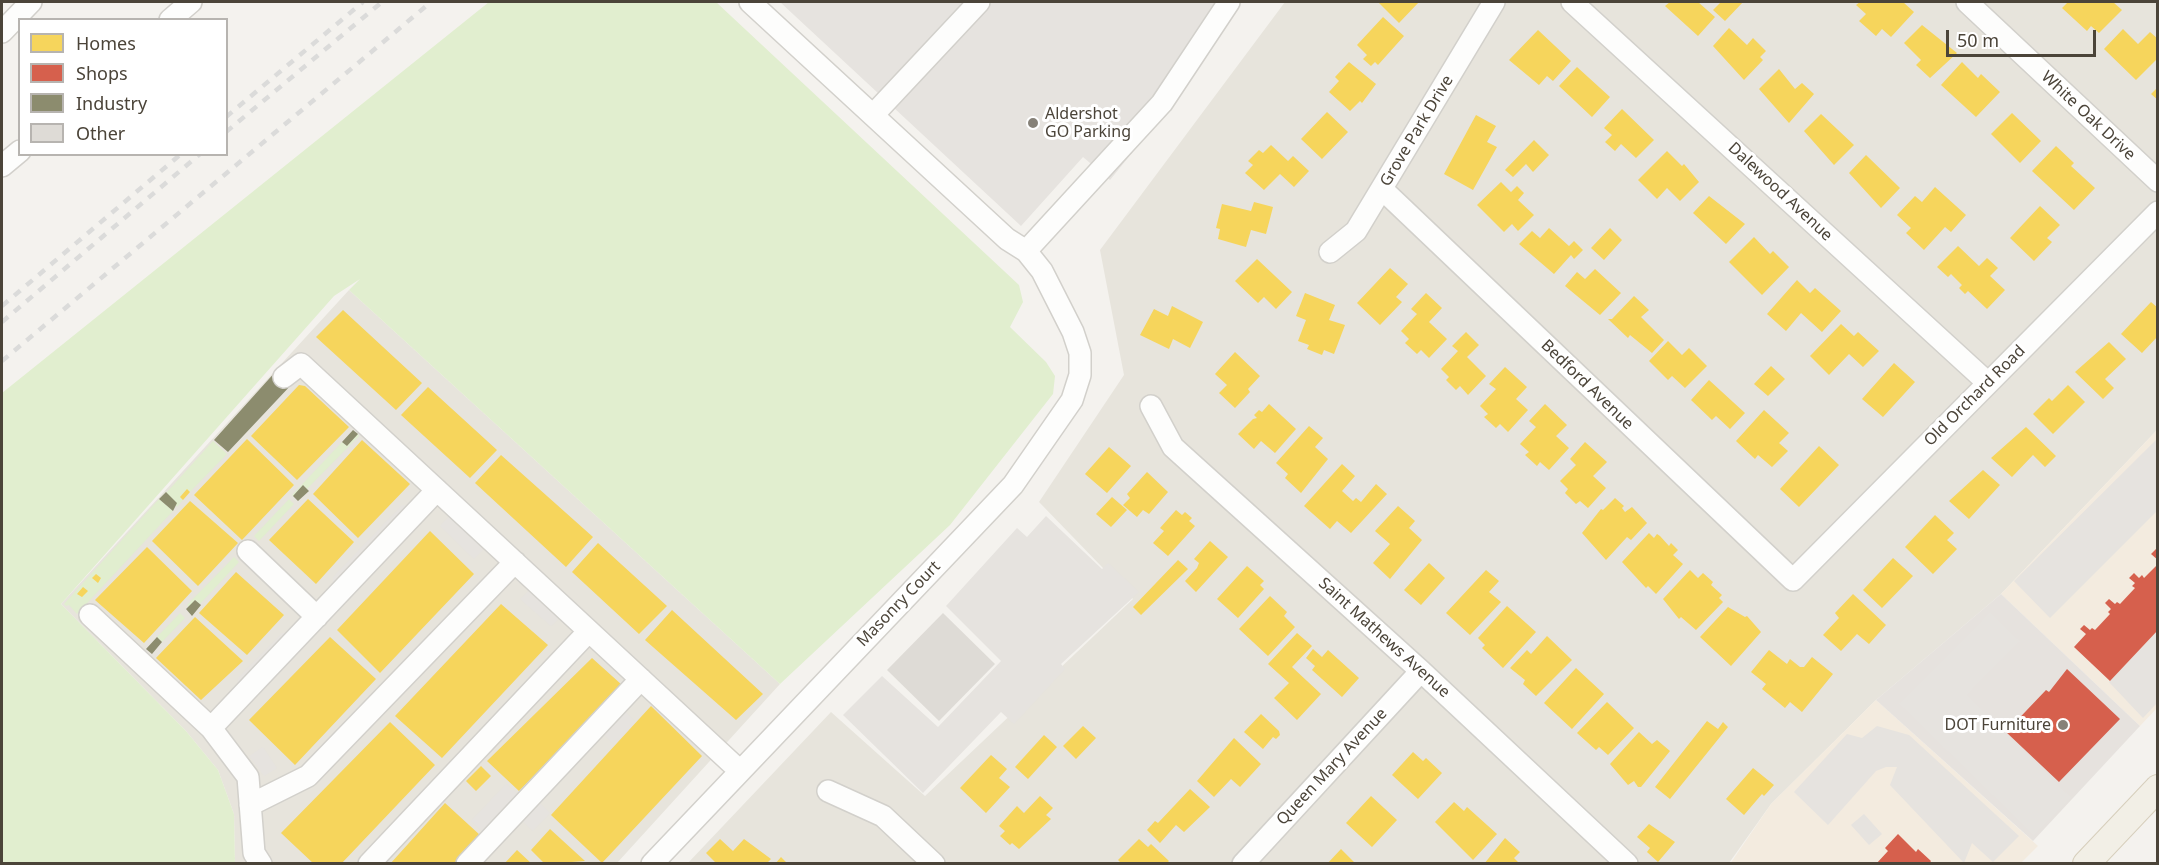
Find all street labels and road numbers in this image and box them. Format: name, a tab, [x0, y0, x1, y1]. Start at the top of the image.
street label: White Oak Drive	[2037, 68, 2139, 164]
street label: Grove Park Drive	[1376, 72, 1458, 190]
street label: Dalewood Avenue	[1724, 139, 1836, 245]
street label: Bedford Avenue	[1537, 336, 1637, 434]
street label: Old Orchard Road	[1921, 342, 2029, 450]
street label: Masonry Court	[853, 557, 945, 651]
street label: Saint Mathews Avenue	[1314, 574, 1454, 702]
street label: Queen Mary Avenue	[1273, 704, 1391, 830]

